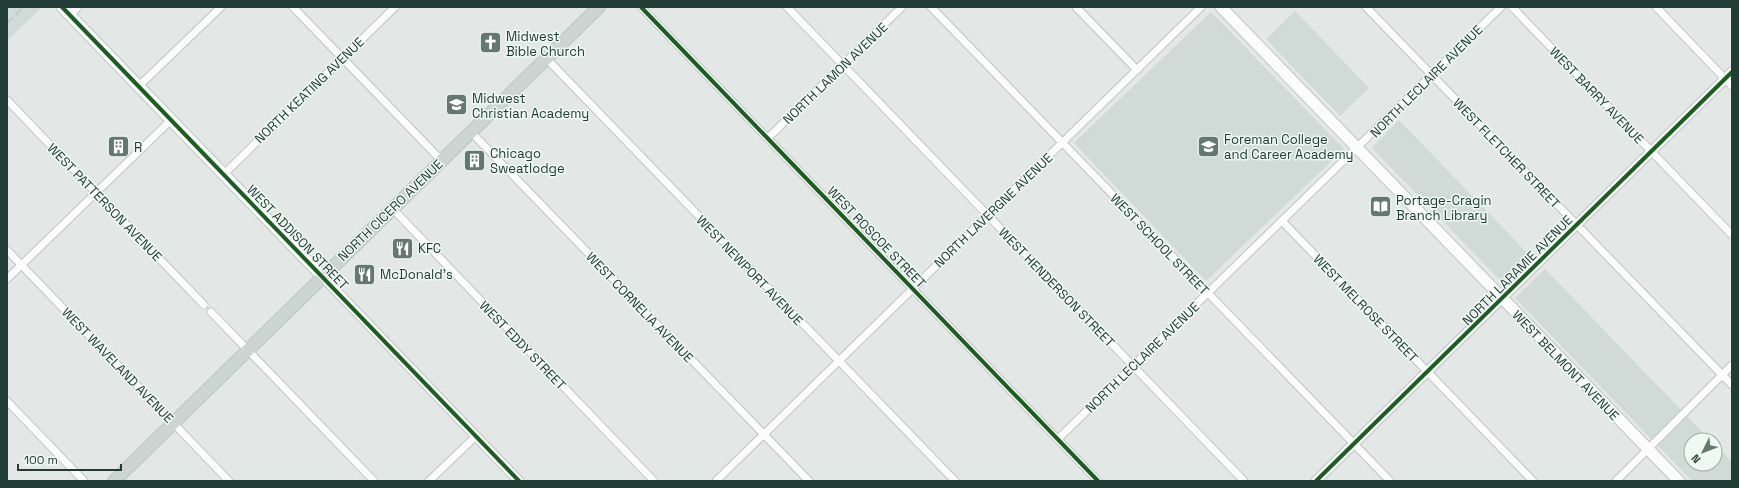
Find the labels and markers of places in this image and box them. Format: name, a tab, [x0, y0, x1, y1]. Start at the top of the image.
place label: Midwest Bible Church	[506, 28, 585, 60]
church icon: Midwest Bible Church	[477, 30, 503, 56]
place label: Midwest Christian Academy	[472, 90, 589, 122]
school or university icon: Midwest Christian Academy	[444, 92, 470, 118]
place label: Foreman College and Career Academy	[1224, 131, 1353, 163]
school or university icon: Foreman College and Career Academy	[1196, 133, 1222, 159]
building icon: R	[105, 134, 131, 160]
place label: R	[134, 139, 142, 156]
place label: Chicago Sweatlodge	[490, 145, 565, 177]
building icon: Chicago Sweatlodge	[461, 147, 487, 173]
place label: Portage-Cragin Branch Library	[1396, 192, 1492, 224]
library icon: Portage-Cragin Branch Library	[1367, 194, 1393, 220]
restaurant icon: KFC	[390, 235, 416, 261]
place label: KFC	[418, 240, 441, 257]
restaurant icon: McDonald's	[352, 261, 378, 287]
place label: McDonald's	[380, 266, 453, 283]

